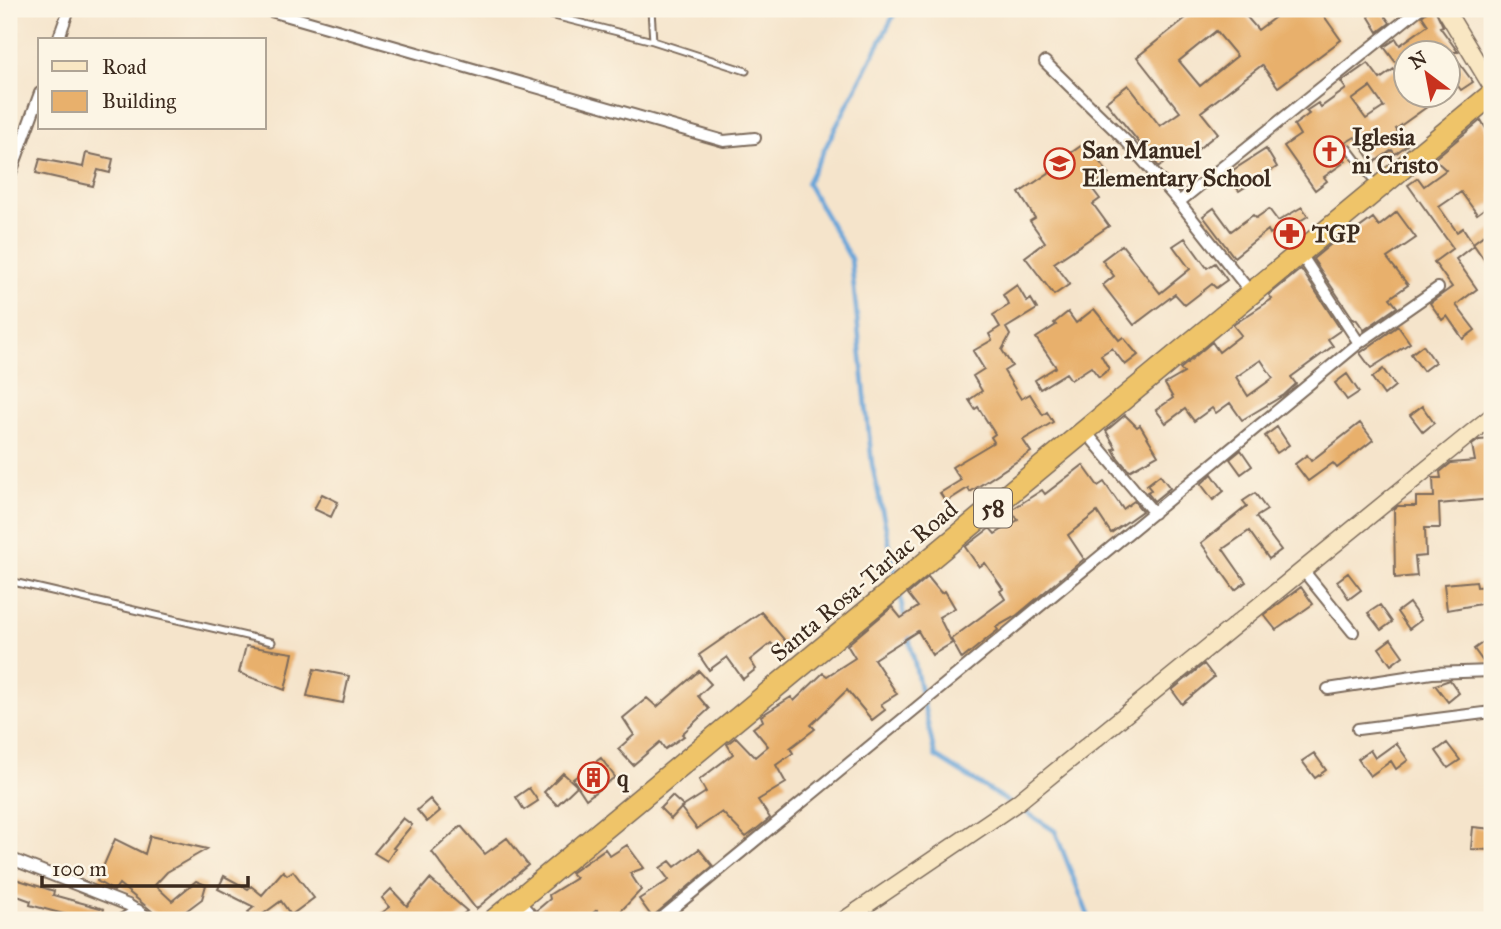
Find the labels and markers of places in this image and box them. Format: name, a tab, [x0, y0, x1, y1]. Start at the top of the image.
place label: Iglesia ni Cristo	[1352, 122, 1438, 180]
church icon: Iglesia ni Cristo	[1312, 134, 1346, 168]
place label: San Manuel Elementary School	[1082, 135, 1271, 193]
school or university icon: San Manuel Elementary School	[1042, 147, 1076, 181]
pharmacy icon: TGP	[1272, 217, 1306, 251]
place label: TGP	[1311, 219, 1360, 249]
building icon: q	[577, 761, 611, 795]
place label: q	[617, 763, 630, 793]

